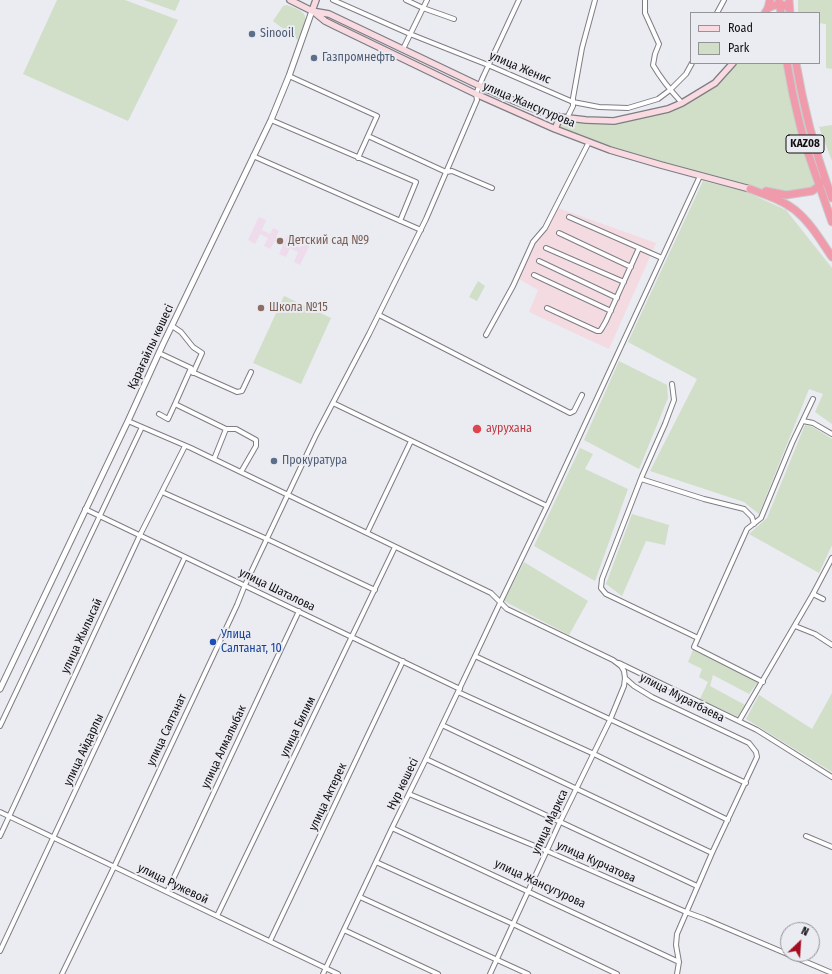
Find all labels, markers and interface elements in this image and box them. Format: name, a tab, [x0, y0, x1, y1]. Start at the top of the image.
legend	[690, 12, 820, 64]
text: Road	[728, 21, 753, 35]
place label: Sinooil	[260, 27, 294, 41]
marker: Sinooil	[247, 29, 257, 39]
text: Park	[728, 41, 749, 55]
street label: улица Женис	[487, 49, 553, 87]
place label: Газпромнефть	[322, 51, 395, 65]
marker: Газпромнефть	[309, 53, 319, 63]
street label: улица Жансугурова	[481, 79, 577, 131]
road number: KAZ08	[786, 135, 824, 153]
place label: Детский сад №9	[288, 234, 369, 248]
marker: Детский сад №9	[275, 236, 285, 246]
place label: Школа №15	[269, 301, 328, 315]
street label: Қарағайлы көшесі	[125, 302, 177, 392]
marker: Школа №15	[256, 303, 266, 313]
place label: аурухана	[486, 422, 532, 436]
marker: аурухана	[471, 423, 483, 435]
place label: Прокуратура	[282, 454, 347, 468]
marker: Прокуратура	[269, 456, 279, 466]
street label: улица Шаталова	[237, 565, 317, 615]
street label: улица Жылысай	[58, 596, 106, 676]
place label: Улица Салтанат, 10	[221, 628, 282, 656]
marker: Улица Салтанат, 10	[208, 637, 218, 647]
street label: улица Муратбаева	[637, 670, 727, 726]
street label: улица Салтанат	[144, 692, 190, 768]
street label: улица Билим	[277, 694, 319, 760]
street label: улица Алмалыбак	[198, 703, 250, 791]
street label: улица Айдарлы	[61, 712, 107, 788]
street label: Нұр көшесі	[384, 756, 422, 812]
street label: улица Актерек	[306, 761, 350, 833]
street label: улица Маркса	[529, 787, 571, 857]
street label: улица Курчатова	[554, 838, 638, 886]
street label: улица Жансугурова	[492, 857, 588, 911]
street label: улица Ружевой	[135, 861, 211, 907]
north arrow	[780, 922, 820, 962]
text: N	[799, 924, 811, 939]

